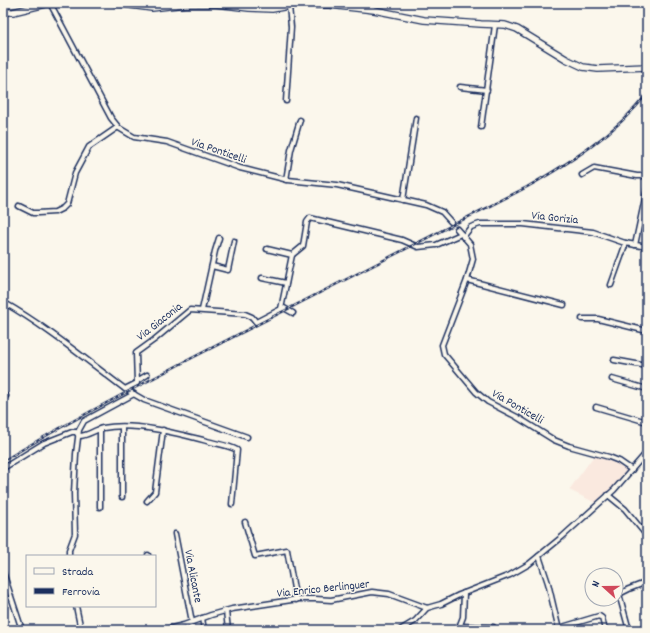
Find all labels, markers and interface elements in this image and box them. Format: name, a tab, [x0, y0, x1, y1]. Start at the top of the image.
street label: Via Ponticelli	[189, 134, 248, 169]
street label: Via Gorizia	[531, 208, 579, 229]
street label: Via Giaconia	[134, 299, 187, 345]
street label: Via Ponticelli	[488, 386, 546, 429]
street label: Via Alicante	[179, 548, 206, 604]
legend	[26, 555, 156, 607]
text: Strada	[62, 564, 93, 581]
north arrow	[584, 567, 624, 607]
street label: Via Enrico Berlinguer	[276, 576, 371, 603]
text: N	[588, 578, 605, 590]
text: Ferrovia	[62, 584, 100, 601]

